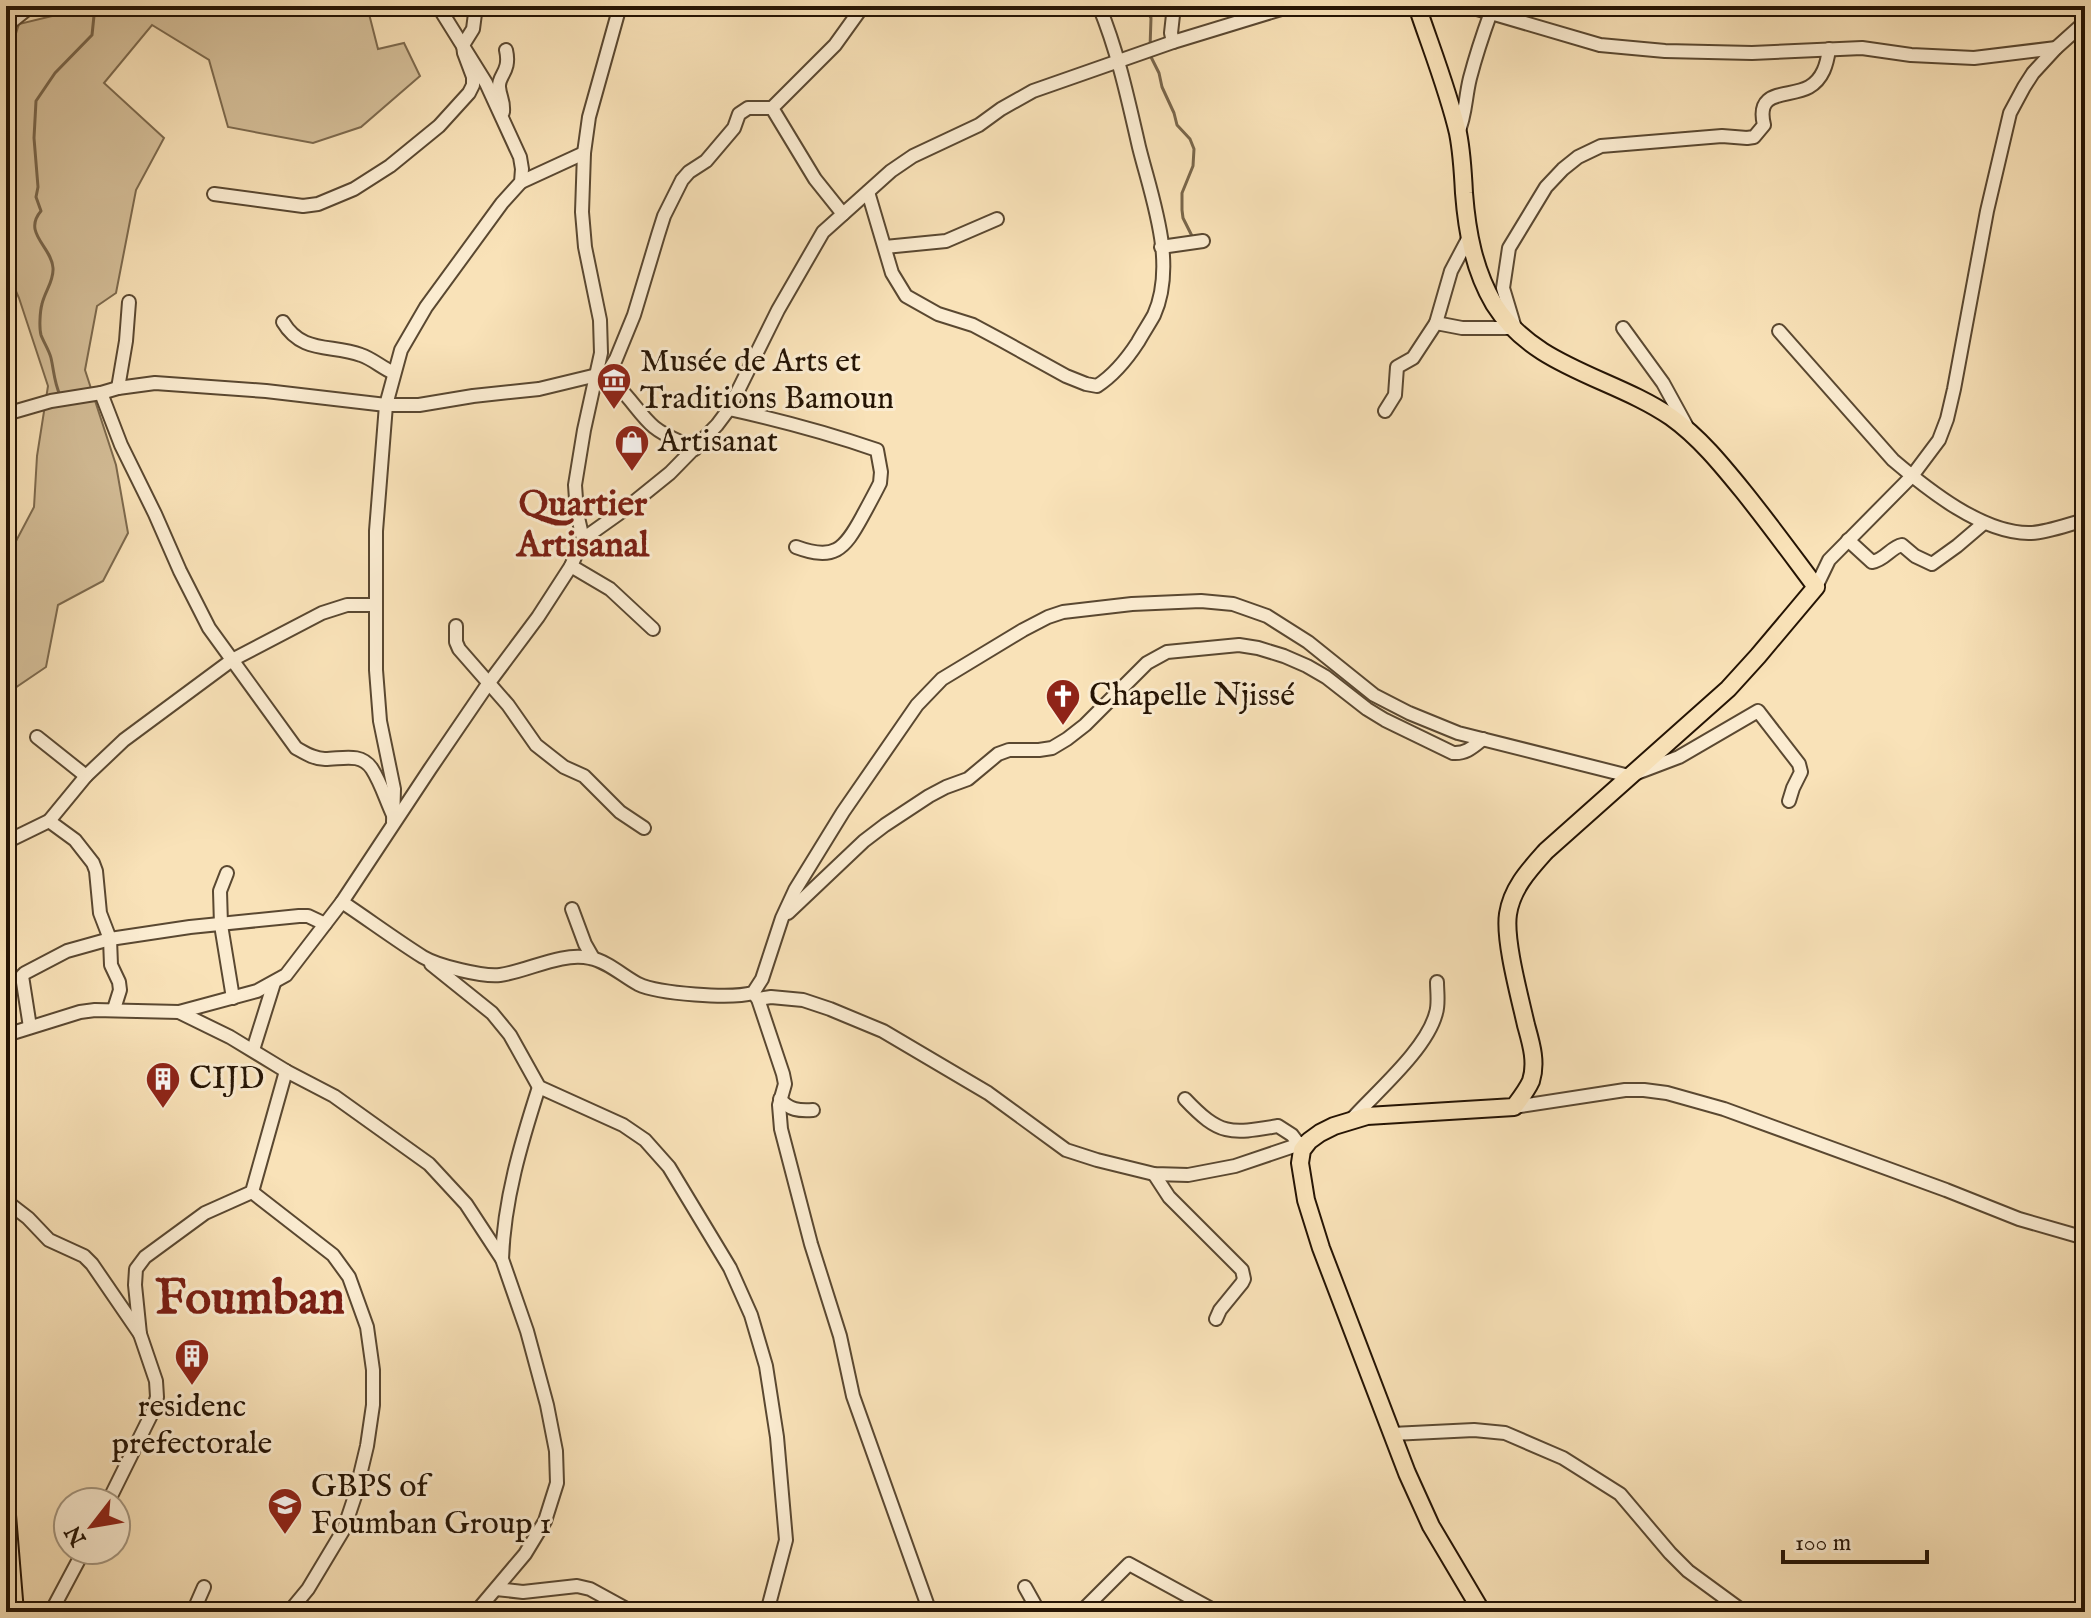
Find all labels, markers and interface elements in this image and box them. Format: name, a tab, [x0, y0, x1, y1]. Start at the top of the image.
place label: Musée de Arts et Traditions Bamoun	[640, 342, 894, 420]
museum icon: Musée de Arts et Traditions Bamoun	[595, 361, 633, 411]
place label: Artisanat	[657, 422, 778, 463]
shop icon: Artisanat	[613, 423, 651, 473]
district label: Quartier Artisanal	[515, 482, 650, 569]
place label: Chapelle Njissé	[1089, 676, 1295, 717]
church icon: Chapelle Njissé	[1044, 677, 1082, 727]
place label: CIJD	[189, 1059, 264, 1100]
building icon: CIJD	[144, 1060, 182, 1110]
district label: Foumban	[155, 1270, 345, 1330]
building icon: residenc prefectorale	[173, 1337, 211, 1387]
place label: residenc prefectorale	[112, 1387, 272, 1465]
place label: GBPS of Foumban Group 1	[311, 1467, 551, 1545]
north arrow	[52, 1486, 132, 1566]
school or university icon: GBPS of Foumban Group 1	[266, 1486, 304, 1536]
scale bar	[1783, 1514, 1927, 1564]
text: N	[60, 1520, 94, 1552]
text: 100 m	[1795, 1528, 1851, 1559]

